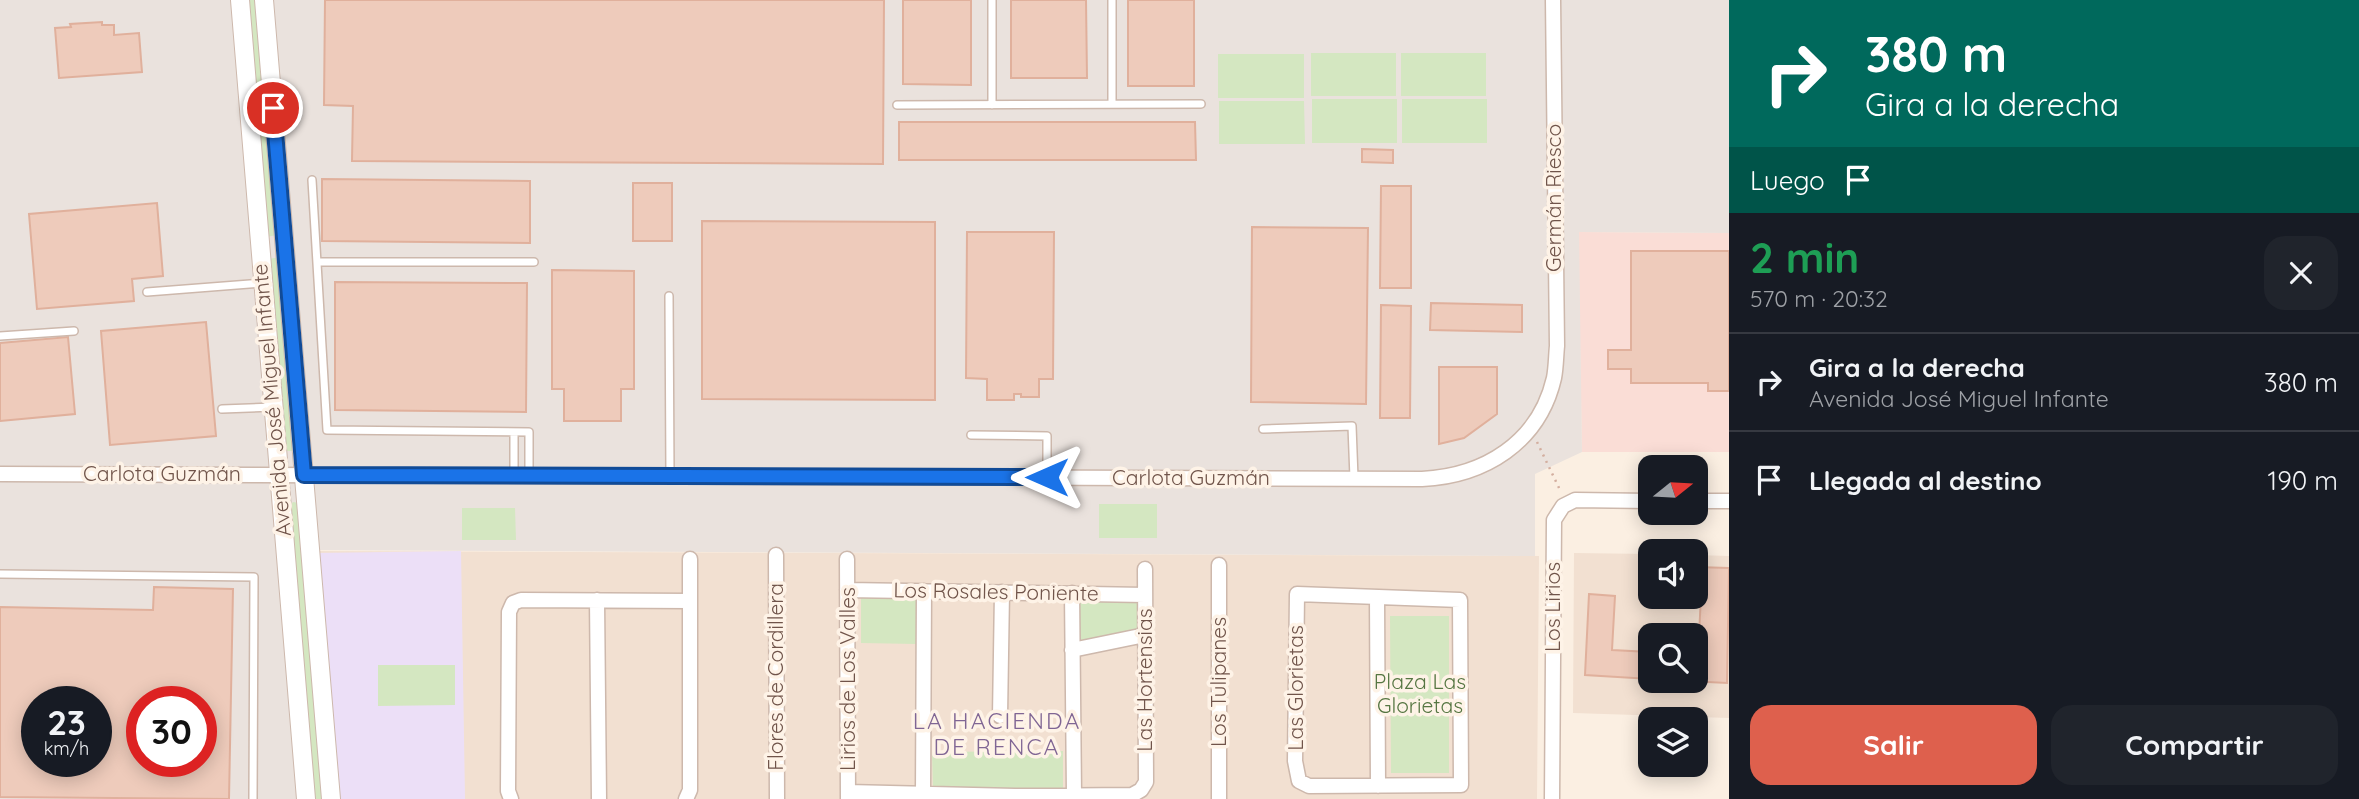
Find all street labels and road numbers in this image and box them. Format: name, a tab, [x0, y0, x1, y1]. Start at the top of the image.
street label: Germán Riesco	[1540, 124, 1566, 272]
street label: Avenida José Miguel Infante	[246, 263, 296, 538]
street label: Carlota Guzmán	[83, 460, 241, 486]
street label: Carlota Guzmán	[1112, 464, 1270, 490]
street label: Los Lirios	[1539, 562, 1565, 652]
street label: Los Rosales Poniente	[893, 576, 1099, 606]
street label: Flores de Cordillera	[762, 583, 788, 771]
street label: Lirios de Los Valles	[834, 587, 860, 771]
street label: Las Hortensias	[1131, 608, 1157, 752]
street label: Los Tulipanes	[1205, 617, 1231, 747]
street label: Las Glorietas	[1282, 625, 1308, 751]

